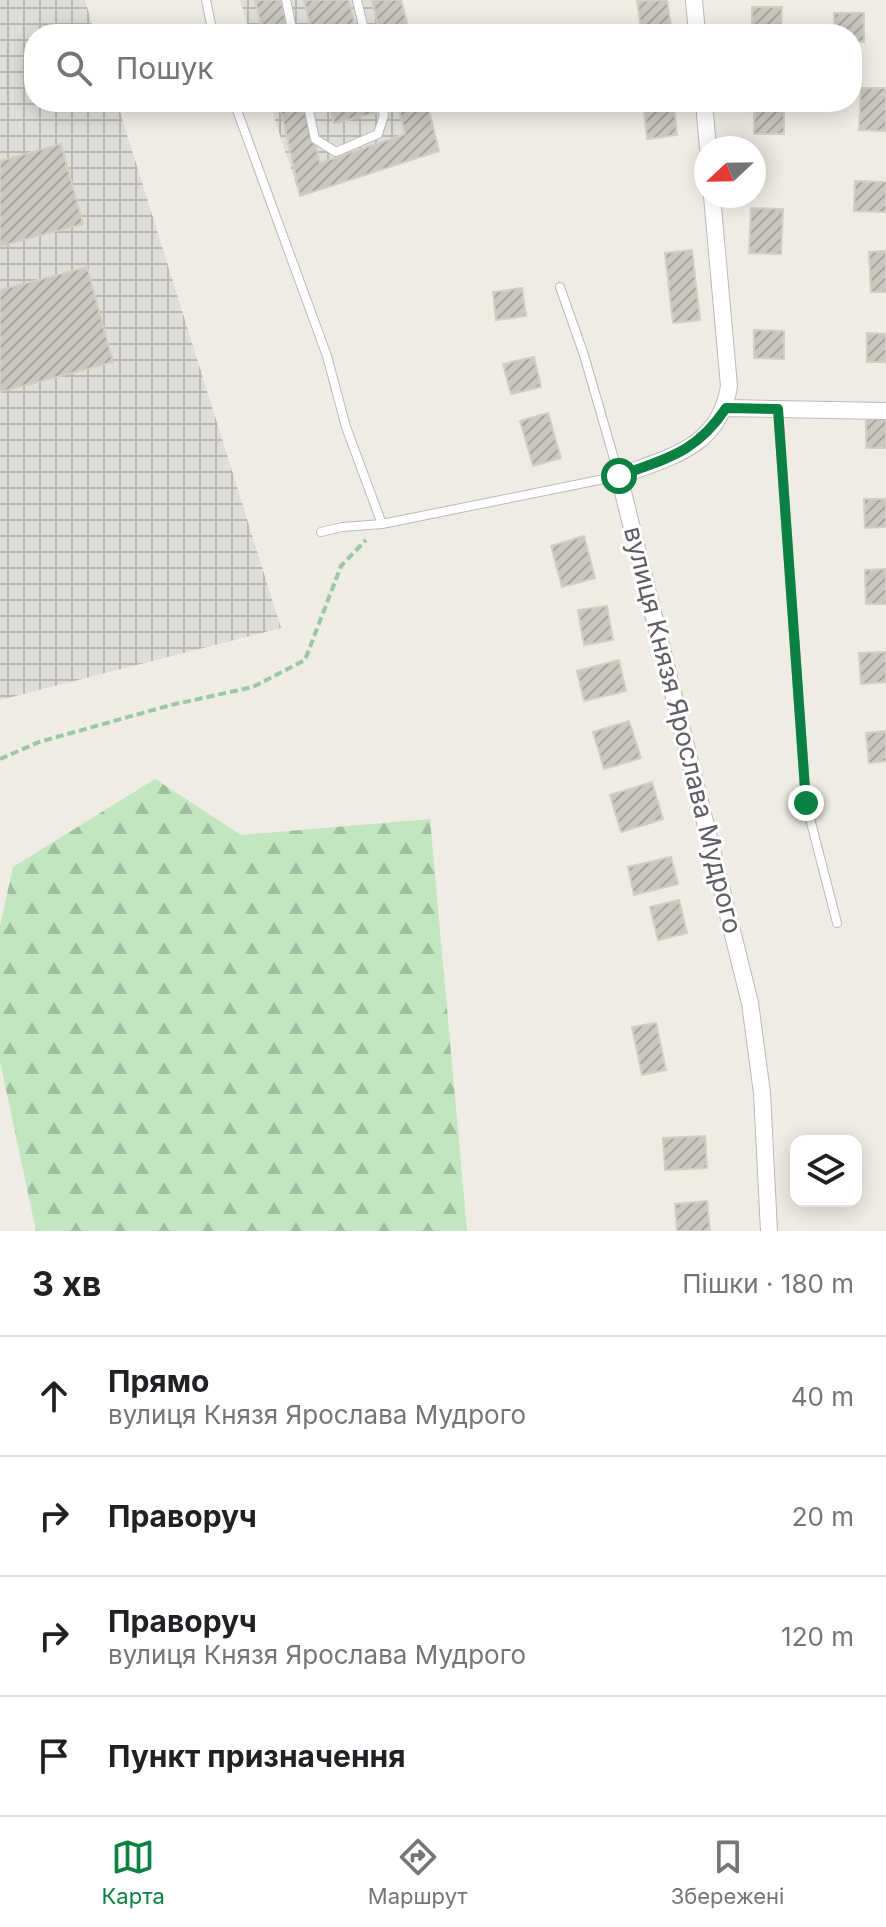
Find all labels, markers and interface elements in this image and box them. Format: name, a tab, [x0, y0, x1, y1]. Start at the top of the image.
search box	[24, 24, 862, 112]
icon: search	[52, 46, 96, 90]
text: Пошук	[116, 50, 214, 86]
north arrow	[694, 136, 766, 208]
route start	[601, 458, 637, 494]
street label: вулиця Князя Ярослава Мудрого	[618, 523, 749, 936]
route end	[788, 785, 824, 821]
map controls	[790, 1135, 862, 1207]
button: layers	[790, 1135, 862, 1207]
text: 3 хв	[32, 1263, 101, 1304]
text: Пішки · 180 m	[682, 1268, 854, 1299]
text: Прямо	[108, 1363, 209, 1399]
icon: ahead	[32, 1374, 76, 1418]
text: 40 m	[791, 1381, 854, 1412]
text: вулиця Князя Ярослава Мудрого	[108, 1399, 526, 1430]
icon: right	[32, 1494, 76, 1538]
text: Праворуч	[108, 1498, 257, 1534]
text: 20 m	[792, 1501, 854, 1532]
text: Праворуч	[108, 1603, 257, 1639]
icon: right	[32, 1614, 76, 1658]
text: 120 m	[781, 1621, 854, 1652]
text: вулиця Князя Ярослава Мудрого	[108, 1639, 526, 1670]
icon: arrive	[32, 1734, 76, 1778]
text: Пункт призначення	[108, 1738, 406, 1774]
tab: Карта	[102, 1835, 165, 1909]
tab: Маршрут	[368, 1835, 468, 1909]
tab: Збережені	[671, 1835, 784, 1909]

